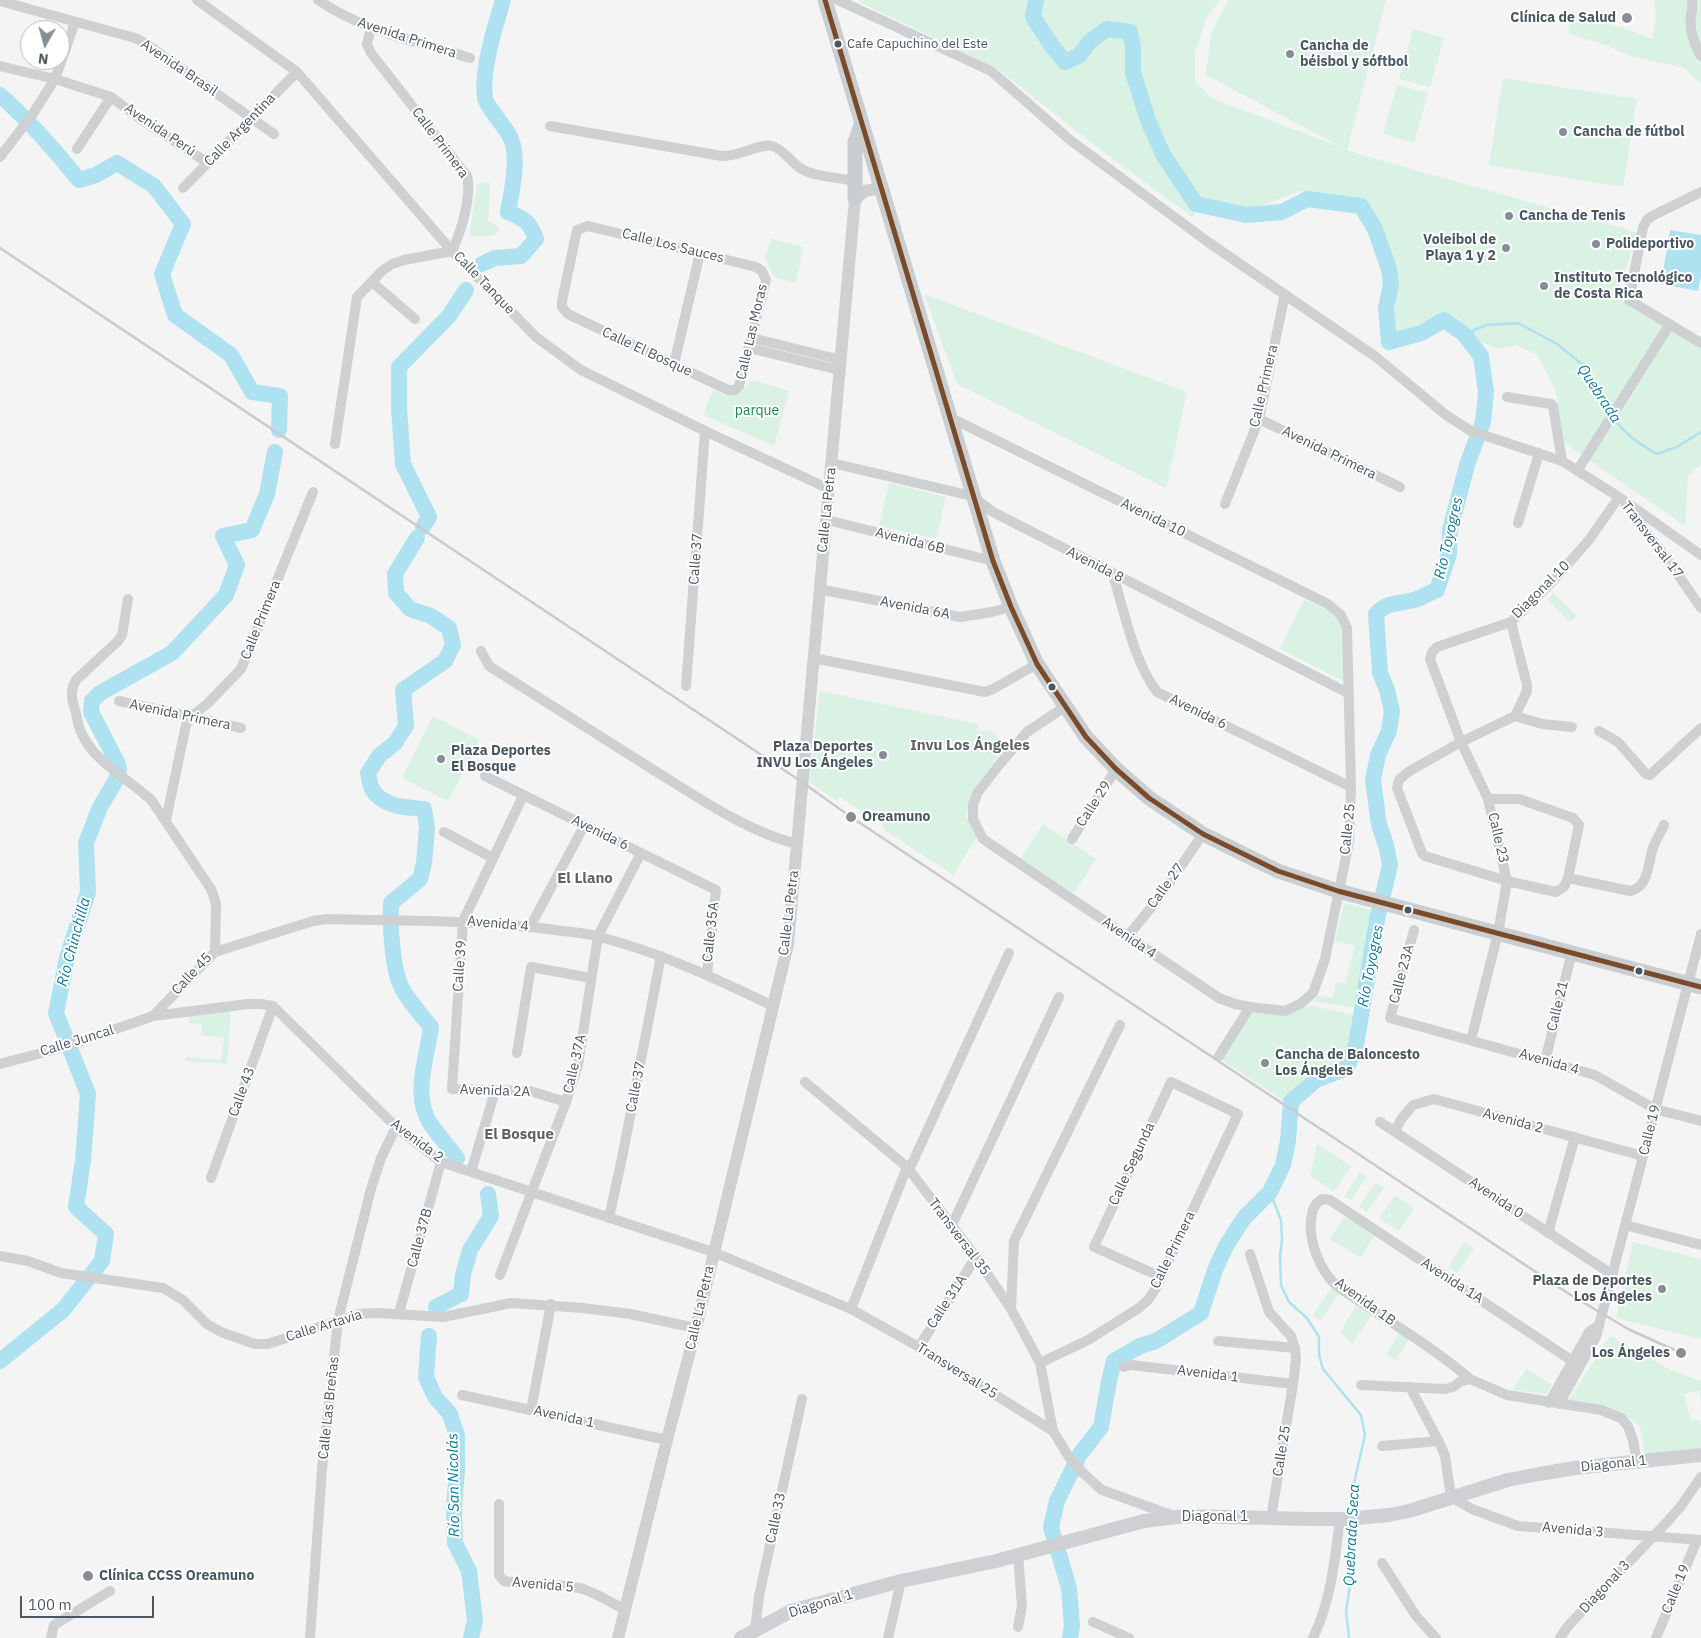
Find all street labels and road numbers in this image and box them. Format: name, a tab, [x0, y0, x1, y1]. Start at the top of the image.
street label: Avenida Primera	[355, 14, 459, 62]
street label: Avenida Brasil	[137, 36, 221, 100]
street label: Calle Argentina	[201, 90, 279, 170]
street label: Avenida Perú	[121, 100, 199, 160]
street label: Calle Primera	[408, 104, 472, 182]
street label: Calle Los Sauces	[620, 225, 726, 267]
street label: Calle Tanque	[450, 248, 518, 318]
street label: Calle Las Moras	[733, 282, 771, 382]
street label: Calle El Bosque	[599, 324, 695, 380]
street label: Calle Primera	[1246, 343, 1282, 429]
street label: Avenida Primera	[1279, 423, 1379, 483]
street label: Calle La Petra	[814, 466, 840, 554]
street label: Avenida 10	[1118, 495, 1188, 541]
street label: Transversal 17	[1618, 498, 1686, 582]
street label: Avenida 6B	[873, 524, 947, 558]
street label: Calle 37	[686, 533, 706, 585]
street label: Avenida 8	[1064, 543, 1126, 587]
street label: Diagonal 10	[1509, 558, 1573, 622]
street label: Calle Primera	[237, 578, 285, 662]
street label: Avenida 6A	[879, 593, 951, 623]
street label: Avenida 6	[1166, 691, 1230, 733]
street label: Avenida Primera	[128, 696, 232, 734]
street label: Calle 29	[1073, 778, 1115, 830]
street label: Calle 25	[1337, 803, 1359, 855]
street label: Calle 23	[1484, 811, 1512, 865]
street label: Avenida 6	[568, 812, 632, 854]
street label: Calle 27	[1144, 860, 1188, 912]
street label: Calle La Petra	[775, 869, 803, 957]
street label: Calle 35A	[699, 901, 723, 963]
street label: Avenida 4	[466, 913, 530, 935]
street label: Avenida 4	[1099, 914, 1159, 962]
street label: Calle 39	[450, 940, 470, 992]
street label: Calle 23A	[1386, 943, 1418, 1005]
street label: Calle 45	[168, 949, 216, 999]
street label: Calle 21	[1544, 979, 1572, 1033]
street label: Calle Juncal	[38, 1022, 116, 1060]
street label: Calle 37A	[560, 1033, 590, 1095]
street label: Avenida 4	[1517, 1045, 1581, 1079]
street label: Calle 37	[623, 1060, 649, 1114]
street label: Calle 43	[225, 1065, 259, 1119]
street label: Avenida 2A	[459, 1081, 531, 1101]
street label: Calle 19	[1636, 1103, 1664, 1157]
street label: Avenida 2	[1481, 1105, 1545, 1137]
street label: Avenida 2	[387, 1116, 447, 1166]
street label: Calle Segunda	[1106, 1120, 1158, 1208]
street label: Avenida 0	[1466, 1174, 1526, 1222]
street label: Transversal 35	[925, 1195, 993, 1279]
street label: Calle 37B	[404, 1207, 436, 1269]
street label: Calle Primera	[1147, 1208, 1199, 1292]
street label: Avenida 1A	[1418, 1255, 1486, 1307]
street label: Calle La Petra	[682, 1264, 718, 1352]
street label: Calle 31A	[923, 1272, 971, 1332]
street label: Avenida 1B	[1331, 1274, 1399, 1330]
street label: Calle Artavia	[284, 1306, 364, 1346]
street label: Transversal 25	[913, 1339, 1001, 1403]
street label: Calle Las Breñas	[315, 1356, 343, 1460]
street label: Avenida 1	[1176, 1362, 1240, 1386]
street label: Avenida 1	[532, 1402, 596, 1432]
street label: Calle 25	[1270, 1424, 1294, 1478]
street label: Diagonal 1	[1580, 1452, 1648, 1476]
street label: Calle 33	[762, 1491, 790, 1545]
street label: Diagonal 1	[1182, 1509, 1248, 1525]
street label: Avenida 3	[1541, 1519, 1605, 1541]
street label: Diagonal 3	[1576, 1557, 1634, 1617]
street label: Calle 19	[1659, 1562, 1693, 1616]
street label: Avenida 5	[511, 1574, 575, 1596]
street label: Diagonal 1	[787, 1586, 855, 1622]

